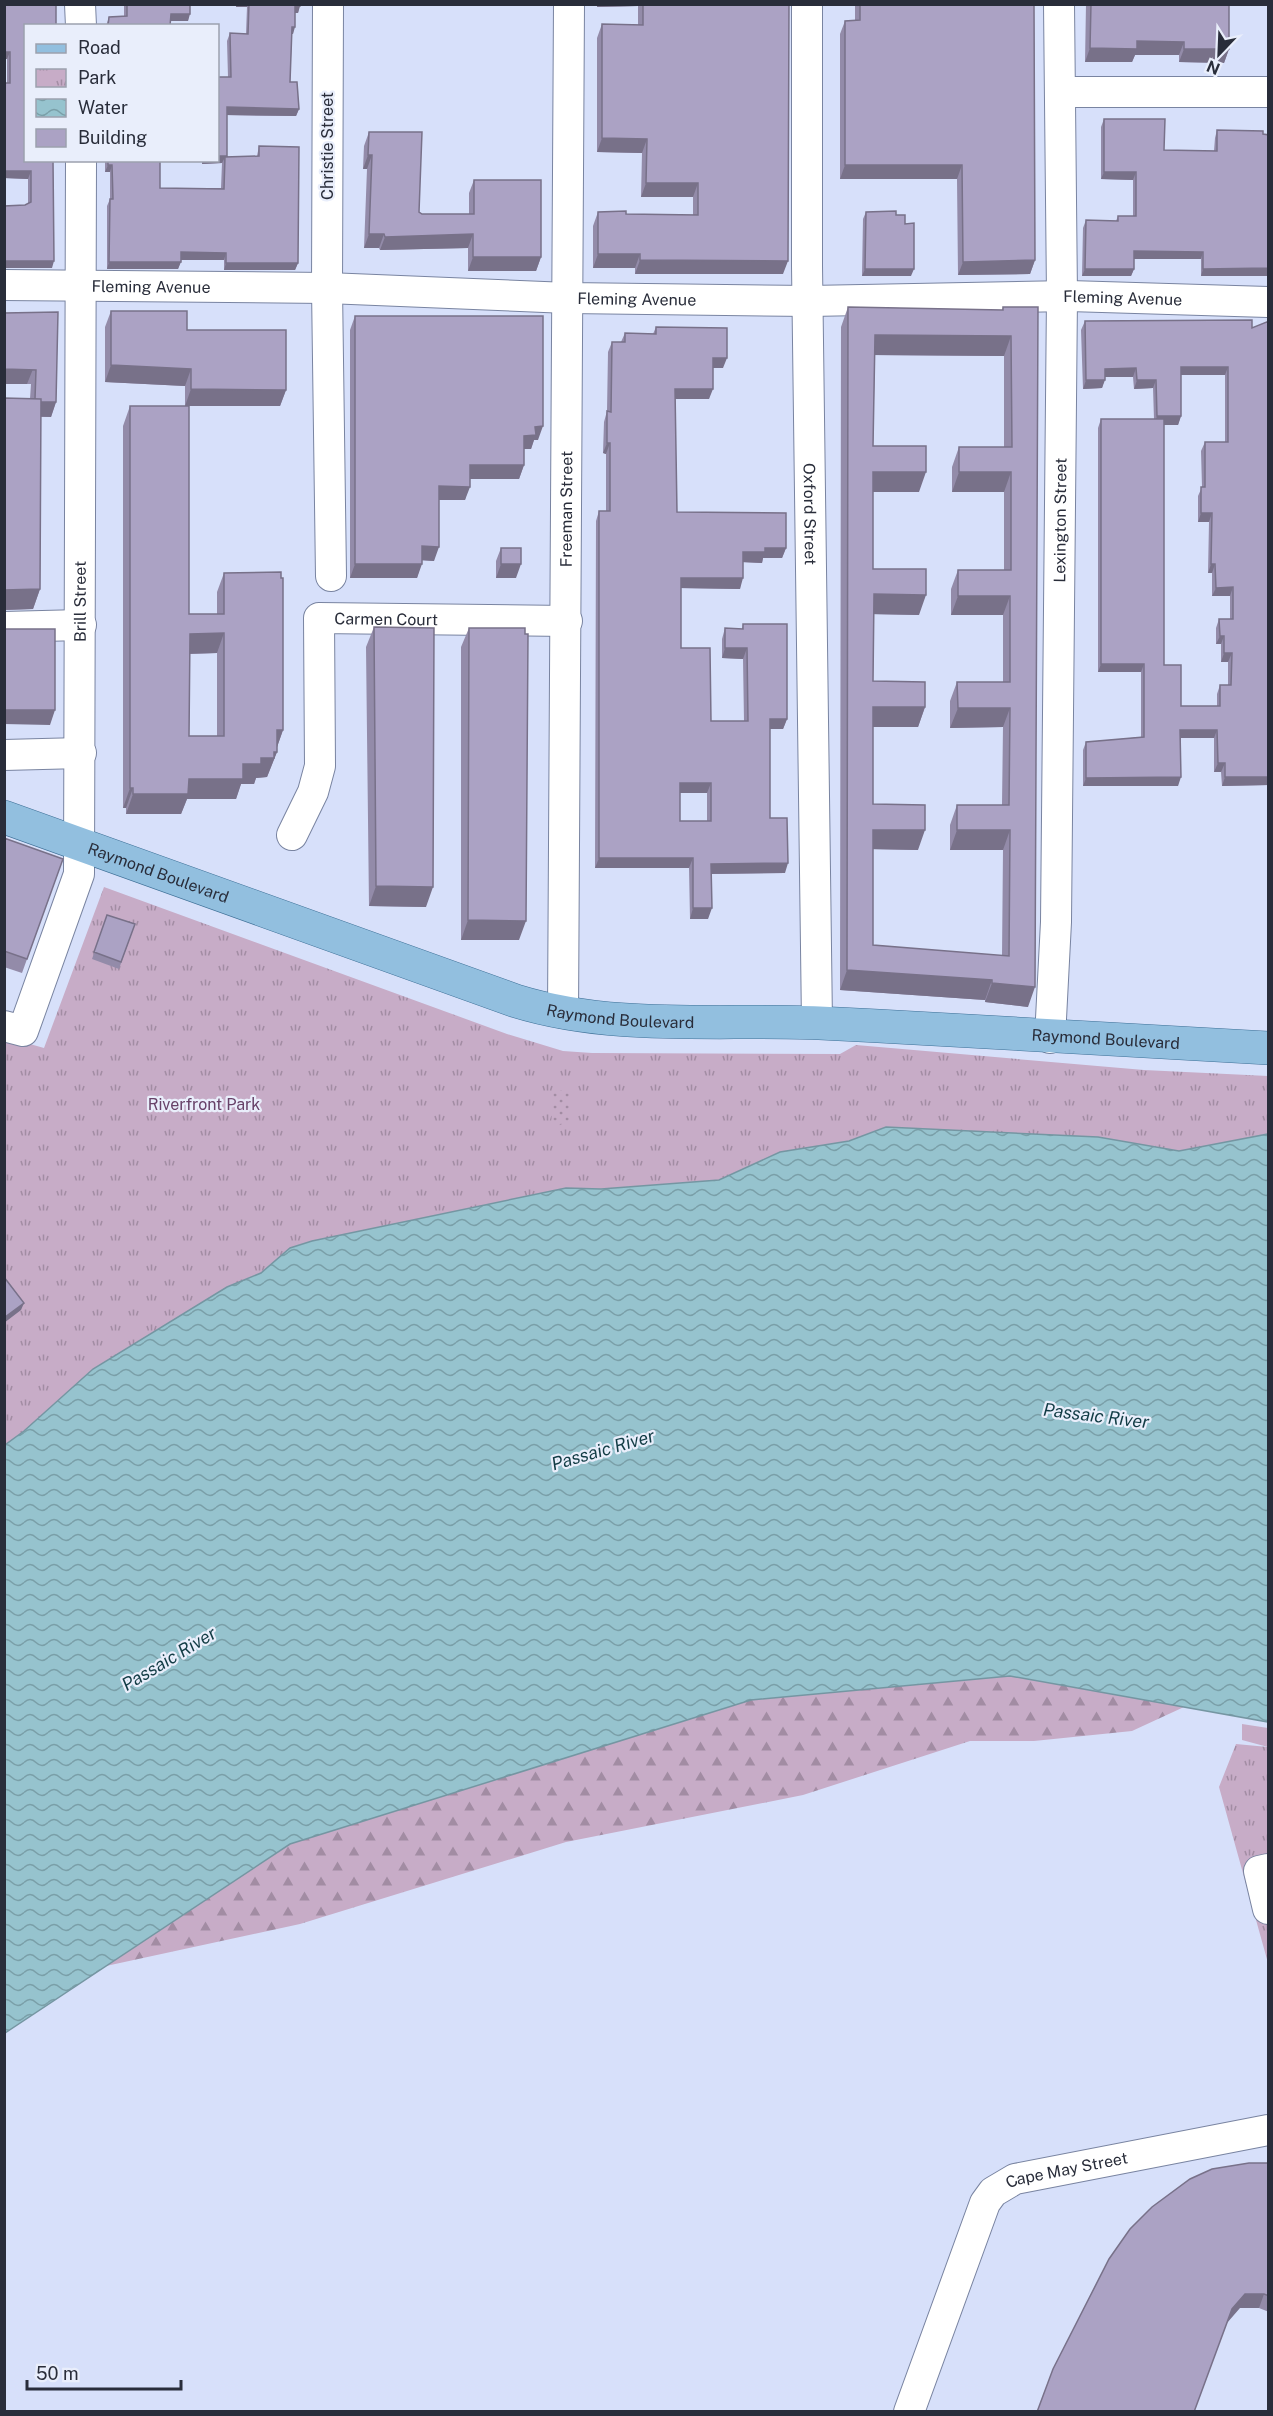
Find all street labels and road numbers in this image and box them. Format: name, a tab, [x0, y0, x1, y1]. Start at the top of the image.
street label: Christie Street	[318, 92, 337, 200]
street label: Fleming Avenue	[91, 277, 211, 297]
street label: Fleming Avenue	[1063, 287, 1182, 309]
street label: Fleming Avenue	[577, 289, 696, 310]
street label: Freeman Street	[557, 451, 576, 567]
street label: Lexington Street	[1050, 458, 1070, 583]
street label: Oxford Street	[800, 463, 820, 565]
street label: Brill Street	[71, 561, 90, 642]
street label: Carmen Court	[334, 609, 438, 629]
street label: Raymond Boulevard	[85, 839, 231, 907]
street label: Raymond Boulevard	[545, 1000, 694, 1032]
street label: Raymond Boulevard	[1031, 1025, 1180, 1053]
street label: Cape May Street	[1002, 2148, 1129, 2192]

